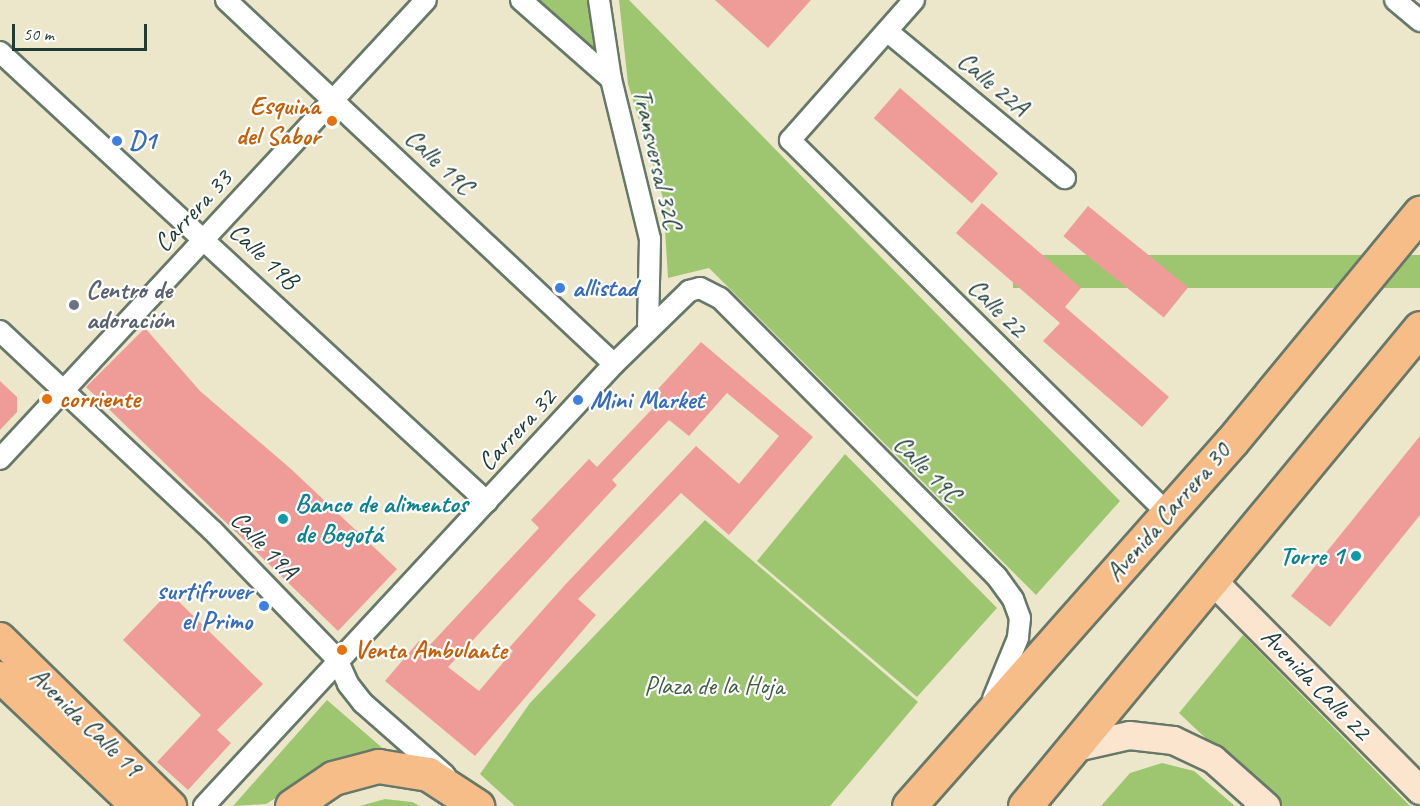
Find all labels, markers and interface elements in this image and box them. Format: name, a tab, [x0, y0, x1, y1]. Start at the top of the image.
scale bar	[15, 12, 150, 50]
text: 50 m	[23, 23, 54, 45]
street label: Calle 22A	[951, 45, 1035, 123]
street label: Transversal 32C	[626, 86, 688, 232]
place label: Esquina del Sabor	[235, 90, 320, 152]
marker: Esquina del Sabor	[325, 114, 339, 128]
street label: Calle 19C	[398, 122, 480, 202]
place label: D1	[129, 125, 156, 157]
marker: D1	[110, 134, 124, 148]
street label: Carrera 33	[147, 164, 239, 258]
street label: Calle 19B	[223, 216, 305, 296]
place label: allistad	[572, 272, 637, 304]
street label: Calle 22	[961, 272, 1033, 344]
place label: Centro de adoración	[86, 274, 174, 336]
marker: allistad	[553, 281, 567, 295]
marker: Centro de adoración	[67, 298, 81, 312]
place label: corriente	[59, 383, 140, 415]
street label: Carrera 32	[471, 383, 563, 477]
place label: Mini Market	[590, 384, 705, 416]
marker: corriente	[40, 392, 54, 406]
marker: Mini Market	[571, 393, 585, 407]
street label: Calle 19C	[887, 429, 967, 509]
street label: Avenida Carrera 30	[1099, 436, 1237, 588]
place label: Banco de alimentos de Bogotá	[295, 488, 468, 550]
street label: Calle 19A	[224, 504, 304, 586]
marker: Banco de alimentos de Bogotá	[276, 512, 290, 526]
place label: Torre 1	[1280, 540, 1344, 572]
marker: Torre 1	[1349, 549, 1363, 563]
place label: surtifruver el Primo	[157, 575, 252, 636]
marker: surtifruver el Primo	[257, 599, 271, 613]
street label: Avenida Calle 22	[1255, 621, 1377, 747]
place label: Venta Ambulante	[354, 634, 506, 666]
marker: Venta Ambulante	[335, 643, 349, 657]
street label: Avenida Calle 19	[23, 661, 149, 783]
park label: Plaza de la Hoja	[644, 670, 784, 702]

